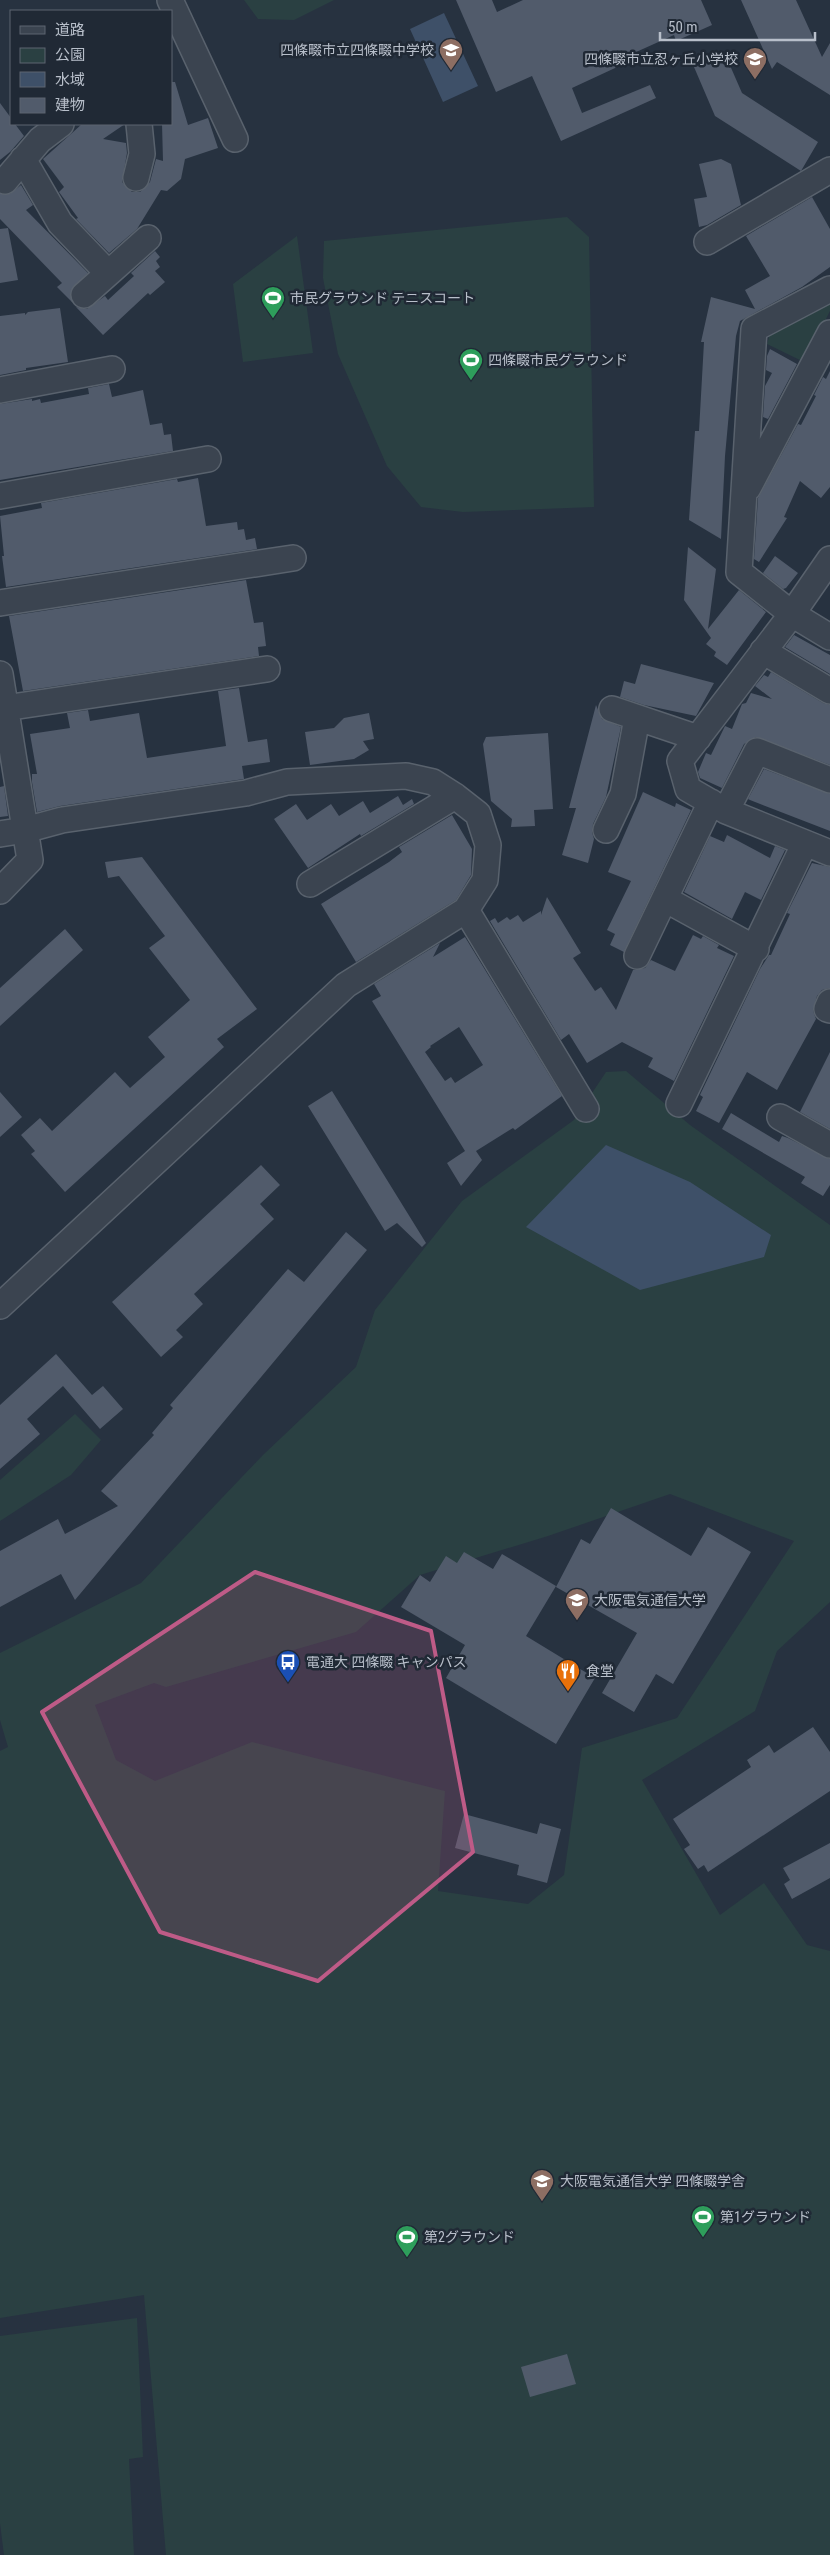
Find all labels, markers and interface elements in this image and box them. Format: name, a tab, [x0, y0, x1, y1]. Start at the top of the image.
legend	[10, 10, 172, 125]
scale bar	[660, 10, 815, 42]
text: 50 m	[668, 18, 698, 36]
text: 道路	[55, 21, 85, 39]
school or university icon: 四條畷市立四條畷中学校	[438, 37, 464, 71]
place label: 四條畷市立四條畷中学校	[280, 42, 434, 58]
text: 公園	[55, 46, 85, 64]
school or university icon: 四條畷市立忍ヶ丘小学校	[742, 46, 768, 80]
place label: 四條畷市立忍ヶ丘小学校	[584, 51, 738, 67]
text: 水域	[55, 71, 85, 89]
text: 建物	[55, 96, 85, 114]
sports icon: 市民グラウンド テニスコート	[260, 285, 286, 319]
place label: 市民グラウンド テニスコート	[290, 290, 475, 306]
sports icon: 四條畷市民グラウンド	[458, 347, 484, 381]
place label: 四條畷市民グラウンド	[488, 352, 628, 368]
school or university icon: 大阪電気通信大学	[564, 1587, 590, 1621]
place label: 大阪電気通信大学	[594, 1592, 706, 1608]
bus stop icon: 電通大 四條畷 キャンパス	[275, 1649, 301, 1683]
place label: 電通大 四條畷 キャンパス	[306, 1654, 466, 1670]
restaurant icon: 食堂	[555, 1658, 581, 1692]
place label: 食堂	[586, 1663, 614, 1679]
school or university icon: 大阪電気通信大学 四條畷学舎	[529, 2168, 555, 2202]
place label: 大阪電気通信大学 四條畷学舎	[560, 2173, 745, 2189]
sports icon: 第1グラウンド	[690, 2204, 716, 2238]
place label: 第1グラウンド	[720, 2209, 811, 2225]
sports icon: 第2グラウンド	[394, 2224, 420, 2258]
place label: 第2グラウンド	[424, 2229, 515, 2245]

